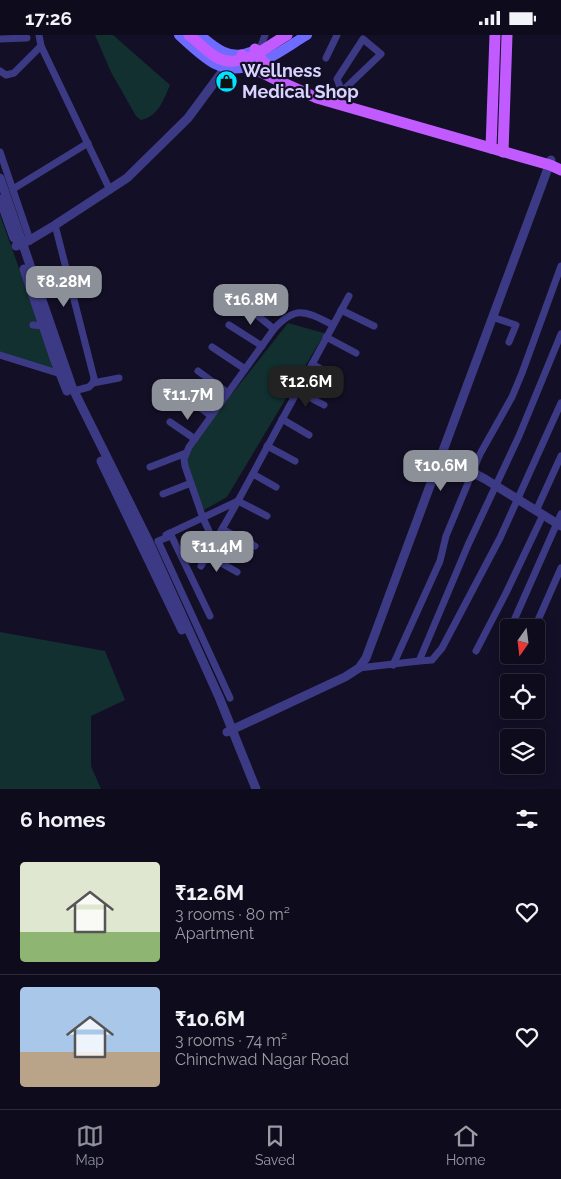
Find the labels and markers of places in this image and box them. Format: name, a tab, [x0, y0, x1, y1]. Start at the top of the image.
place label: Wellness Medical Shop	[242, 60, 359, 102]
shop icon: Wellness Medical Shop	[214, 69, 238, 93]
pin: ₹8.28M	[23, 265, 105, 308]
pin: ₹16.8M	[210, 283, 292, 326]
pin: ₹12.6M	[265, 365, 347, 408]
pin: ₹11.7M	[147, 379, 229, 421]
pin: ₹10.6M	[400, 449, 482, 492]
pin: ₹11.4M	[176, 531, 258, 573]

